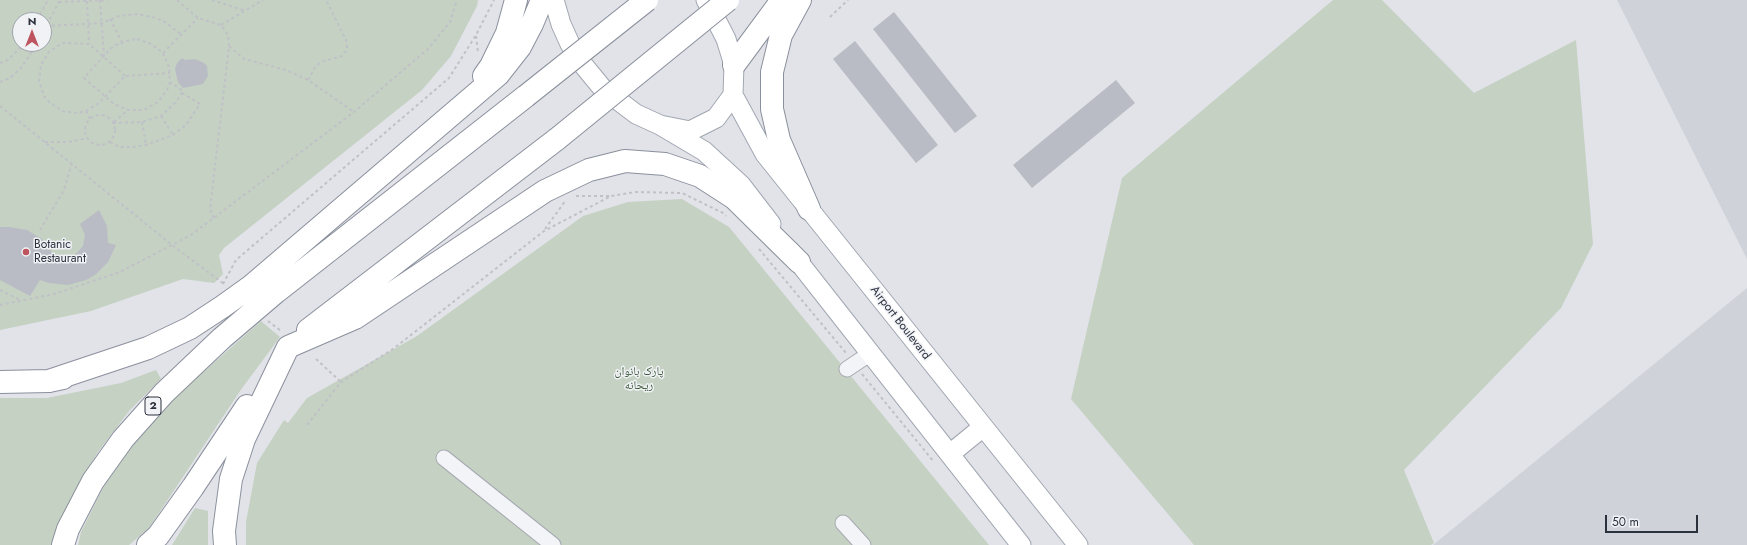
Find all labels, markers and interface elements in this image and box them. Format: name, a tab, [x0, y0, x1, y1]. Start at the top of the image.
north arrow	[12, 12, 52, 52]
text: N	[28, 13, 36, 29]
place label: Botanic Restaurant	[34, 238, 86, 266]
marker: Botanic Restaurant	[21, 247, 31, 257]
street label: Airport Boulevard	[867, 283, 933, 363]
park label: پارک بانوان ریحانه	[614, 365, 664, 393]
road number: 2	[145, 397, 161, 415]
scale bar	[1607, 507, 1700, 533]
text: 50 m	[1612, 513, 1639, 531]

